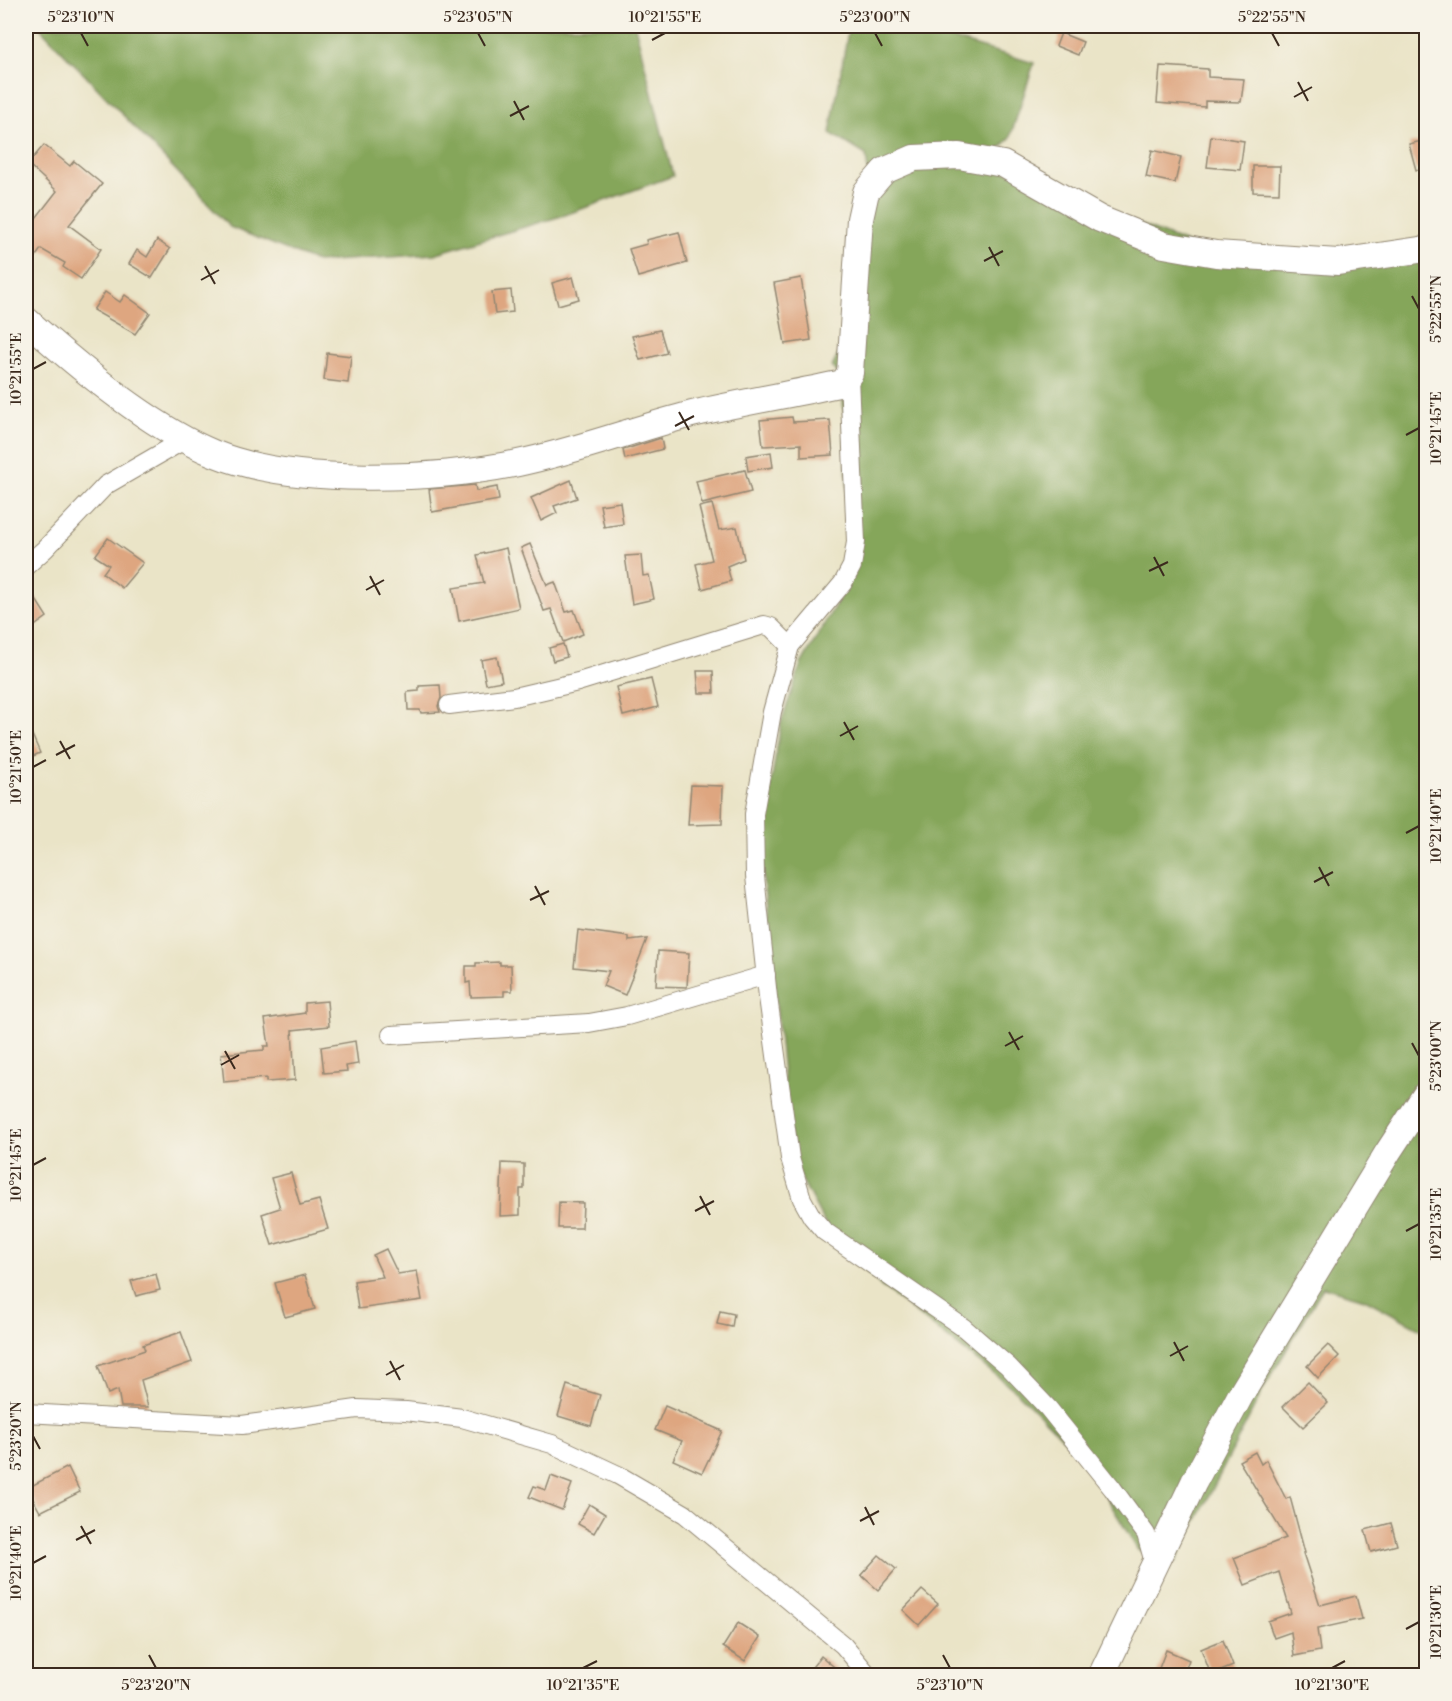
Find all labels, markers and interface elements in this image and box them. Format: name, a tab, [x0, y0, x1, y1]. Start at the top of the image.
text: 5°23'10"N	[48, 8, 114, 27]
text: 5°23'05"N	[443, 8, 513, 27]
text: 10°21'55"E	[629, 8, 701, 27]
text: 5°23'00"N	[840, 8, 910, 27]
text: 5°22'55"N	[1238, 8, 1306, 27]
text: 5°22'55"N	[1427, 275, 1446, 343]
text: 10°21'55"E	[7, 333, 26, 405]
text: 10°21'45"E	[1427, 391, 1446, 465]
text: 10°21'50"E	[7, 730, 26, 804]
text: 10°21'40"E	[1427, 788, 1446, 864]
text: 5°23'00"N	[1427, 1021, 1446, 1091]
text: 10°21'45"E	[7, 1128, 26, 1202]
text: 10°21'35"E	[1427, 1188, 1446, 1260]
text: 5°23'20"N	[7, 1401, 26, 1471]
text: 10°21'40"E	[7, 1525, 26, 1601]
text: 10°21'30"E	[1427, 1585, 1446, 1659]
text: 5°23'20"N	[121, 1676, 191, 1695]
text: 10°21'35"E	[547, 1676, 619, 1695]
text: 5°23'10"N	[917, 1676, 983, 1695]
text: 10°21'30"E	[1295, 1676, 1369, 1695]

